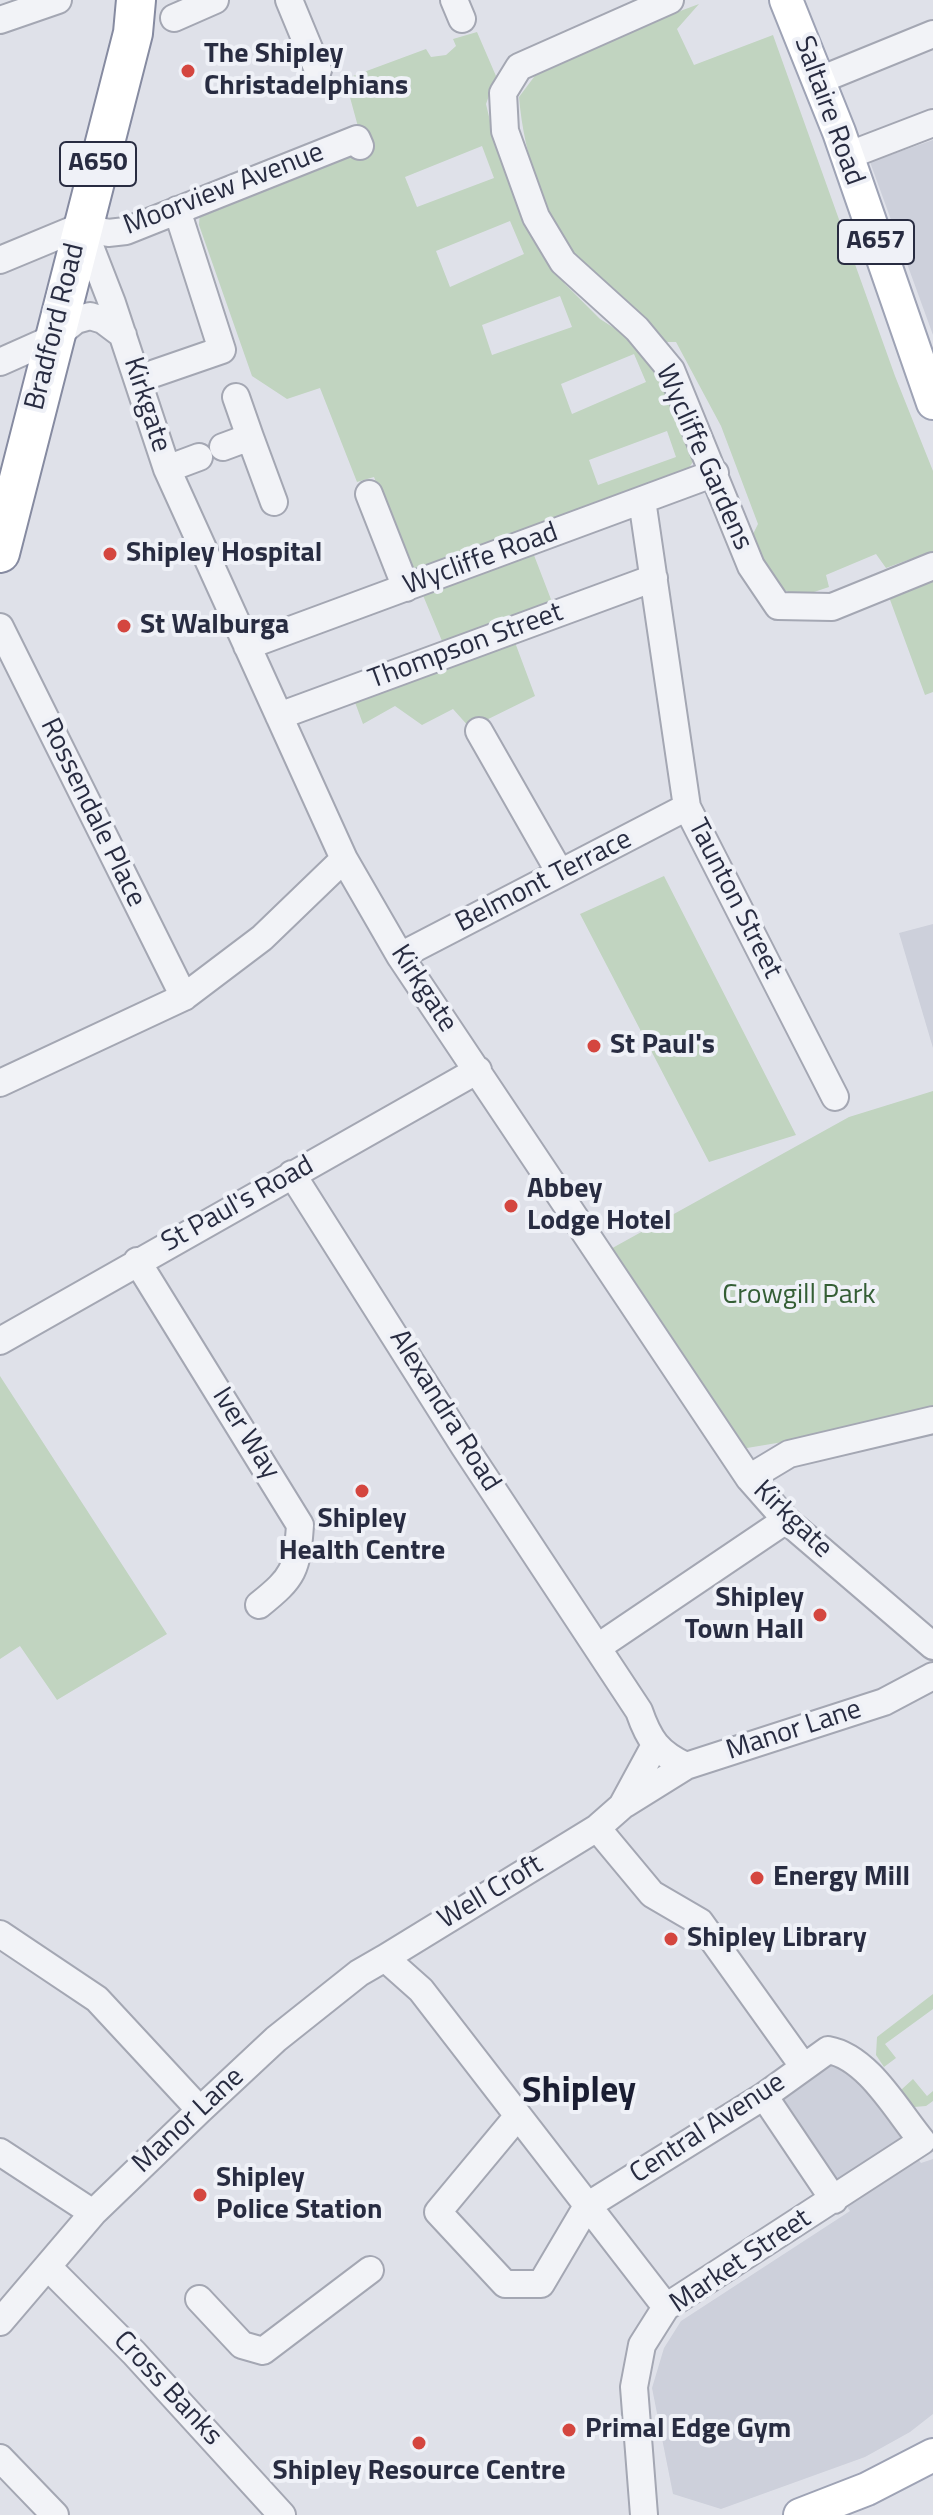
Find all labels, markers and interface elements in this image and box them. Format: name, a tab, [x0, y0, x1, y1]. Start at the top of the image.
street label: Saltaire Road	[786, 32, 870, 190]
place label: The Shipley Christadelphians	[204, 38, 408, 104]
marker: The Shipley Christadelphians	[179, 62, 197, 80]
street label: Moorview Avenue	[119, 136, 329, 244]
road number: A650	[60, 142, 136, 186]
road number: A657	[838, 220, 914, 264]
street label: Bradford Road	[19, 240, 93, 414]
street label: Kirkgate	[115, 354, 177, 456]
street label: Wycliffe Gardens	[647, 360, 759, 556]
street label: Wycliffe Road	[399, 516, 563, 604]
place label: Shipley Hospital	[126, 537, 322, 571]
marker: Shipley Hospital	[101, 545, 119, 563]
street label: Thompson Street	[364, 596, 568, 698]
place label: St Walburga	[140, 609, 289, 643]
marker: St Walburga	[115, 617, 133, 635]
street label: Rossendale Place	[32, 713, 152, 913]
street label: Taunton Street	[680, 814, 788, 984]
street label: Belmont Terrace	[450, 823, 638, 941]
street label: Kirkgate	[382, 939, 464, 1039]
place label: St Paul's	[610, 1029, 715, 1063]
marker: St Paul's	[585, 1037, 603, 1055]
street label: St Paul's Road	[156, 1150, 320, 1260]
place label: Abbey Lodge Hotel	[527, 1173, 672, 1239]
marker: Abbey Lodge Hotel	[502, 1197, 520, 1215]
park label: Crowgill Park	[722, 1279, 876, 1313]
street label: Alexandra Road	[381, 1324, 507, 1498]
street label: Iver Way	[204, 1382, 286, 1486]
street label: Kirkgate	[745, 1474, 839, 1566]
marker: Shipley Health Centre	[353, 1482, 371, 1500]
place label: Shipley Health Centre	[279, 1503, 445, 1569]
place label: Shipley Town Hall	[685, 1582, 804, 1648]
marker: Shipley Town Hall	[811, 1606, 829, 1624]
street label: Manor Lane	[722, 1693, 866, 1769]
street label: Well Croft	[433, 1849, 549, 1937]
place label: Energy Mill	[773, 1861, 910, 1895]
marker: Energy Mill	[748, 1869, 766, 1887]
place label: Shipley Library	[687, 1922, 867, 1956]
marker: Shipley Library	[662, 1930, 680, 1948]
street label: Manor Lane	[126, 2061, 252, 2181]
street label: Central Avenue	[624, 2066, 792, 2192]
district label: Shipley	[522, 2071, 636, 2115]
place label: Shipley Police Station	[216, 2162, 382, 2228]
marker: Shipley Police Station	[191, 2186, 209, 2204]
street label: Market Street	[664, 2203, 818, 2321]
street label: Cross Banks	[106, 2325, 228, 2453]
place label: Primal Edge Gym	[585, 2413, 791, 2447]
marker: Primal Edge Gym	[560, 2421, 578, 2439]
marker: Shipley Resource Centre	[410, 2434, 428, 2452]
place label: Shipley Resource Centre	[273, 2455, 565, 2489]

